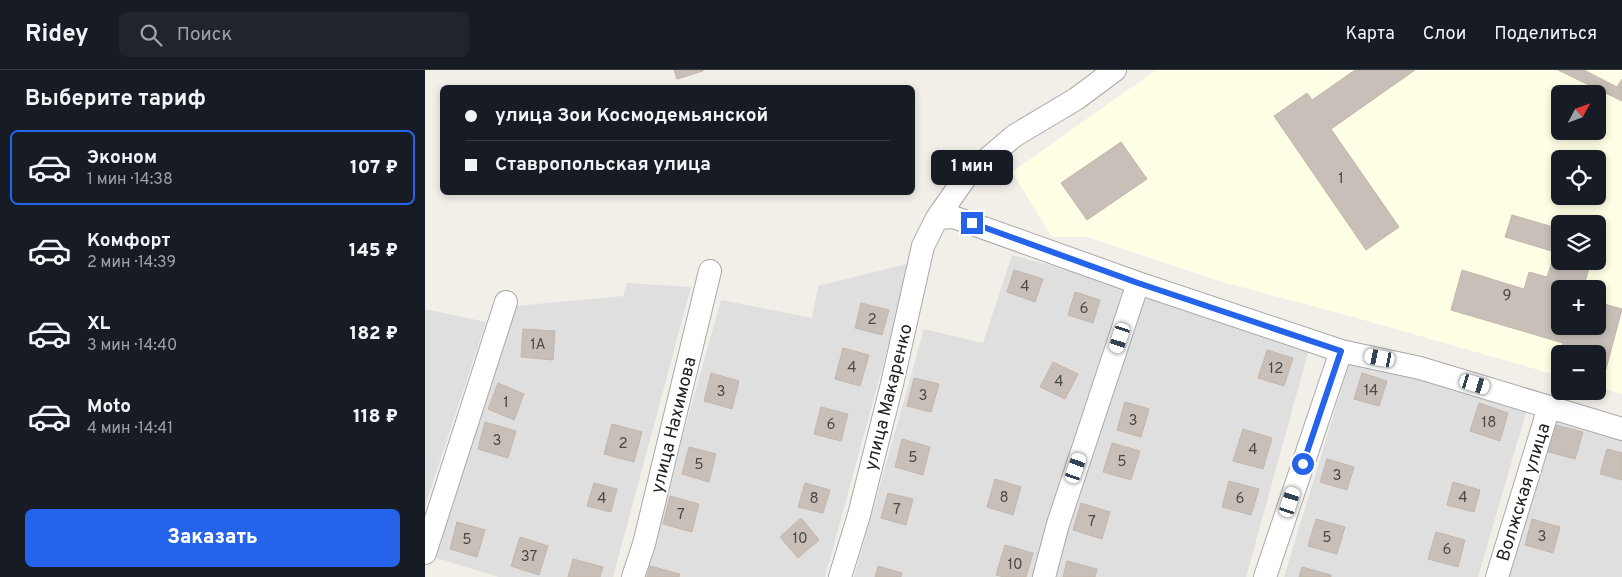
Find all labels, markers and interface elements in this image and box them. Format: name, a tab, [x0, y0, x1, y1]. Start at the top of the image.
search box	[119, 12, 469, 57]
text: Ridey	[25, 20, 89, 50]
icon: search	[137, 21, 165, 49]
text: Поиск	[177, 23, 232, 47]
text: Карта	[1345, 23, 1395, 46]
text: Слои	[1423, 23, 1466, 46]
text: Поделиться	[1494, 23, 1597, 46]
north arrow	[1551, 85, 1606, 140]
map controls	[1551, 85, 1606, 400]
text: Выберите тариф	[25, 86, 206, 113]
text: улица Зои Космодемьянской	[495, 104, 768, 128]
icon: car	[27, 145, 72, 190]
text: Эконом	[87, 146, 157, 170]
callout: 1 мин	[931, 150, 1013, 186]
button: locate	[1551, 150, 1606, 205]
text: Ставропольская улица	[495, 153, 711, 177]
text: 107 ₽	[350, 156, 398, 180]
text: 1 мин	[951, 157, 993, 177]
text: 1 мин · 14:38	[87, 170, 173, 190]
house number: 1	[1338, 170, 1344, 189]
route end	[961, 212, 983, 234]
button: layers	[1551, 215, 1606, 270]
icon: car	[27, 228, 72, 273]
text: Комфорт	[87, 229, 170, 253]
text: 145 ₽	[349, 239, 398, 263]
text: 2 мин · 14:39	[87, 253, 176, 273]
house number: 4	[1020, 278, 1030, 297]
button: +	[1551, 280, 1606, 335]
house number: 9	[1503, 287, 1511, 306]
house number: 6	[1080, 300, 1089, 319]
icon: car	[27, 311, 72, 356]
house number: 2	[867, 311, 877, 330]
text: XL	[87, 312, 110, 336]
car	[1108, 321, 1131, 355]
text: 182 ₽	[349, 322, 398, 346]
street label: улица Макаренко	[860, 322, 919, 473]
text: 3 мин · 14:40	[87, 336, 177, 356]
house number: 1А	[530, 336, 546, 355]
button: −	[1551, 345, 1606, 400]
car	[1363, 348, 1396, 368]
street label: улица Нахимова	[646, 355, 703, 496]
house number: 4	[847, 359, 857, 378]
house number: 12	[1269, 360, 1283, 379]
car	[1458, 372, 1491, 396]
house number: 4	[1054, 373, 1064, 392]
house number: 14	[1364, 382, 1378, 401]
house number: 3	[716, 383, 726, 402]
house number: 3	[918, 387, 928, 406]
icon: car	[27, 394, 72, 439]
house number: 1	[503, 394, 509, 413]
text: Moto	[87, 395, 131, 419]
text: 118 ₽	[353, 405, 398, 429]
house number: 3	[1128, 412, 1138, 431]
house number: 18	[1482, 414, 1496, 433]
house number: 6	[827, 416, 836, 435]
text: 4 мин · 14:41	[87, 419, 173, 439]
street label: Волжская улица	[1492, 421, 1556, 564]
house number: 3	[492, 432, 502, 451]
house number: 2	[618, 435, 628, 454]
house number: 4	[1248, 441, 1258, 460]
house number: 5	[908, 449, 918, 468]
car	[1064, 451, 1087, 485]
house number: 5	[1117, 453, 1127, 472]
route start	[1292, 453, 1314, 475]
house number: 5	[694, 456, 704, 475]
house number: 3	[1332, 467, 1342, 486]
car	[1278, 485, 1301, 519]
house number: 8	[999, 489, 1009, 508]
house number: 4	[1458, 489, 1468, 508]
house number: 4	[597, 490, 607, 509]
house number: 8	[809, 490, 819, 509]
house number: 6	[1236, 490, 1245, 509]
house number: 7	[893, 501, 901, 520]
house number: 7	[677, 506, 685, 525]
button: Заказать	[25, 509, 400, 567]
house number: 7	[1088, 513, 1096, 532]
house number: 3	[1537, 528, 1547, 547]
house number: 5	[1322, 529, 1332, 548]
house number: 10	[792, 530, 808, 549]
house number: 5	[462, 531, 472, 550]
house number: 6	[1443, 541, 1452, 560]
house number: 37	[521, 548, 538, 567]
house number: 10	[1007, 556, 1023, 575]

